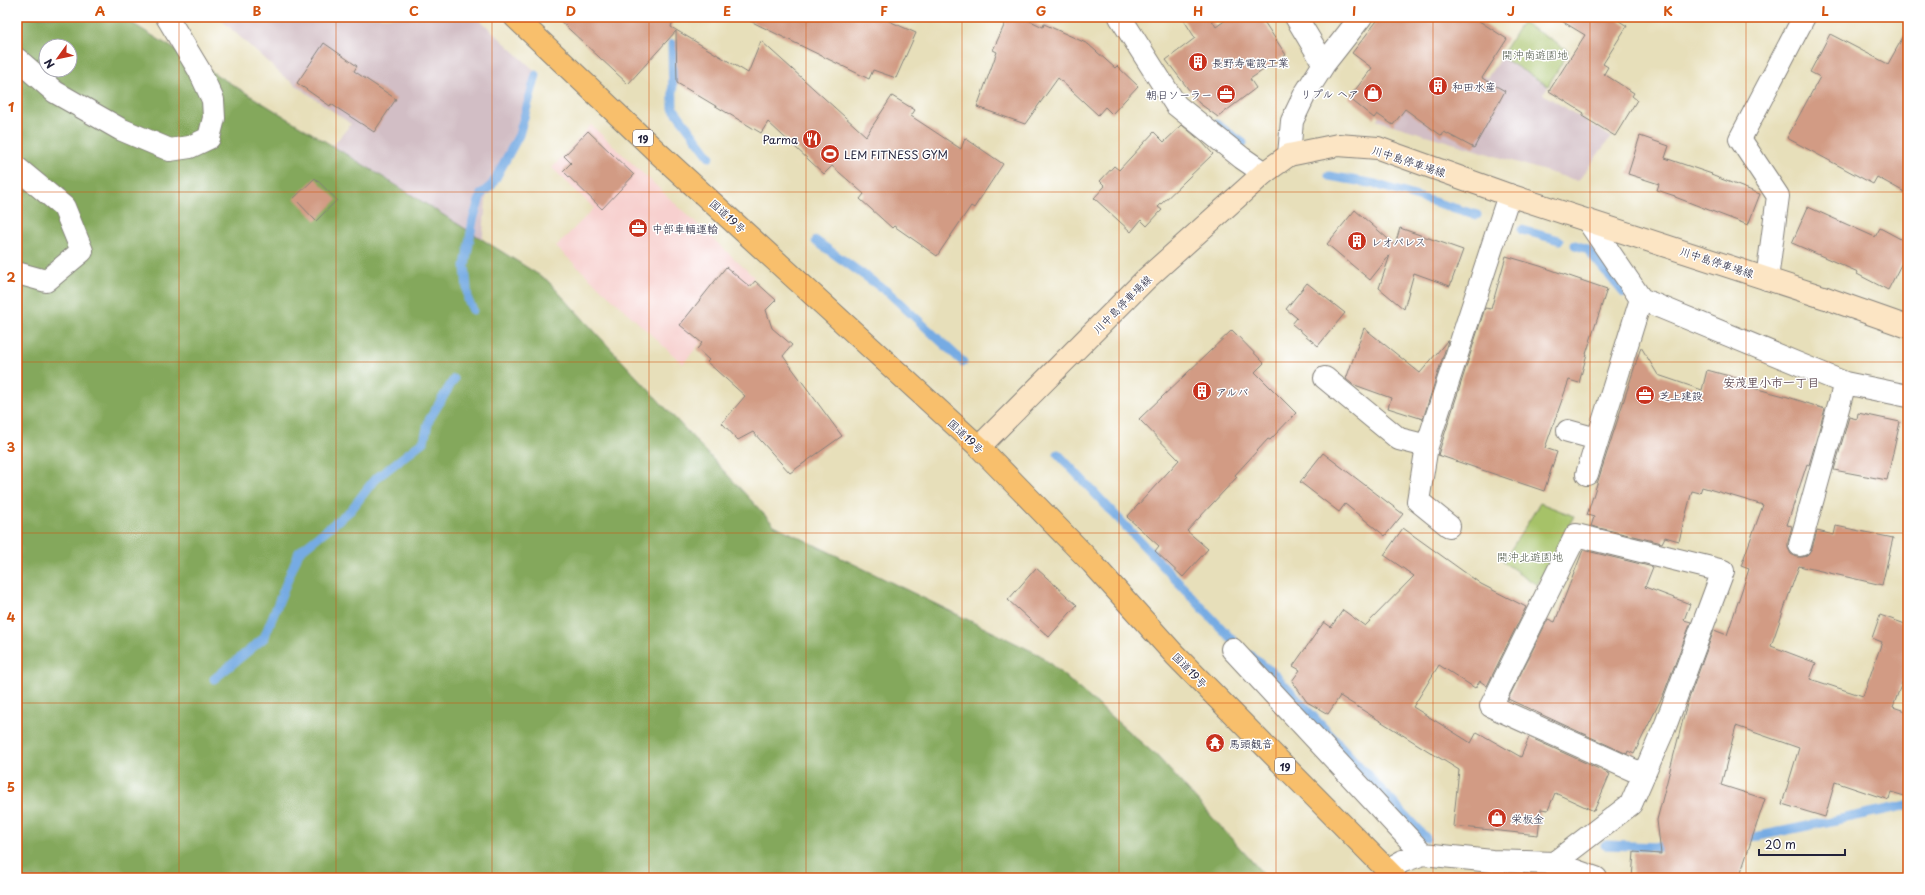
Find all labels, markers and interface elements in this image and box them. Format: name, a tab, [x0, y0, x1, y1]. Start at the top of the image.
text: A	[95, 1, 105, 20]
text: B	[253, 1, 262, 20]
text: C	[409, 1, 419, 20]
text: D	[566, 1, 576, 20]
text: E	[723, 1, 731, 20]
text: F	[880, 1, 888, 20]
text: G	[1036, 1, 1046, 20]
text: H	[1193, 1, 1203, 20]
text: I	[1352, 1, 1356, 20]
text: J	[1507, 1, 1515, 20]
text: K	[1663, 1, 1673, 20]
text: L	[1821, 1, 1829, 20]
north arrow	[38, 38, 78, 78]
park label: 開沖南遊園地	[1502, 46, 1568, 63]
building icon: 長野寿電設工業	[1187, 51, 1209, 73]
place label: 長野寿電設工業	[1212, 54, 1289, 71]
text: N	[40, 55, 59, 72]
building icon: 和田水産	[1427, 75, 1449, 97]
place label: 和田水産	[1452, 78, 1496, 95]
shop icon: リプル ヘア	[1362, 82, 1384, 104]
office icon: 朝日ソーラー	[1215, 83, 1237, 105]
place label: リプル ヘア	[1301, 85, 1359, 102]
place label: 朝日ソーラー	[1146, 86, 1212, 103]
text: 1	[8, 97, 14, 116]
restaurant icon: Parma	[801, 128, 823, 150]
road number: 19	[633, 130, 653, 146]
place label: Parma	[762, 131, 798, 148]
street label: 川中島停車場線	[1370, 141, 1448, 181]
sports icon: LEM FITNESS GYM	[819, 143, 841, 165]
place label: LEM FITNESS GYM	[844, 146, 948, 163]
street label: 国道19号	[706, 195, 750, 237]
office icon: 中部車輌運輸	[627, 217, 649, 239]
place label: 中部車輌運輸	[652, 220, 718, 237]
building icon: レオパレス	[1346, 230, 1368, 252]
place label: レオパレス	[1371, 233, 1426, 250]
street label: 川中島停車場線	[1678, 242, 1756, 282]
text: 2	[6, 267, 16, 286]
street label: 川中島停車場線	[1089, 271, 1155, 337]
district label: 安茂里小市一丁目	[1723, 373, 1819, 391]
building icon: アルバ	[1191, 380, 1213, 402]
place label: アルバ	[1216, 383, 1248, 400]
office icon: 芝上建設	[1634, 384, 1656, 406]
place label: 芝上建設	[1659, 387, 1703, 404]
street label: 国道19号	[944, 415, 988, 457]
text: 3	[7, 437, 16, 456]
park label: 開沖北遊園地	[1497, 548, 1563, 565]
text: 4	[7, 607, 16, 626]
street label: 国道19号	[1168, 648, 1212, 692]
temple icon: 馬頭観音	[1204, 732, 1226, 754]
place label: 馬頭観音	[1229, 735, 1273, 752]
road number: 19	[1275, 758, 1295, 774]
text: 5	[7, 777, 15, 796]
shop icon: 栄板金	[1486, 807, 1508, 829]
place label: 栄板金	[1511, 810, 1544, 827]
scale bar	[1759, 831, 1845, 857]
text: 20 m	[1765, 835, 1796, 853]

